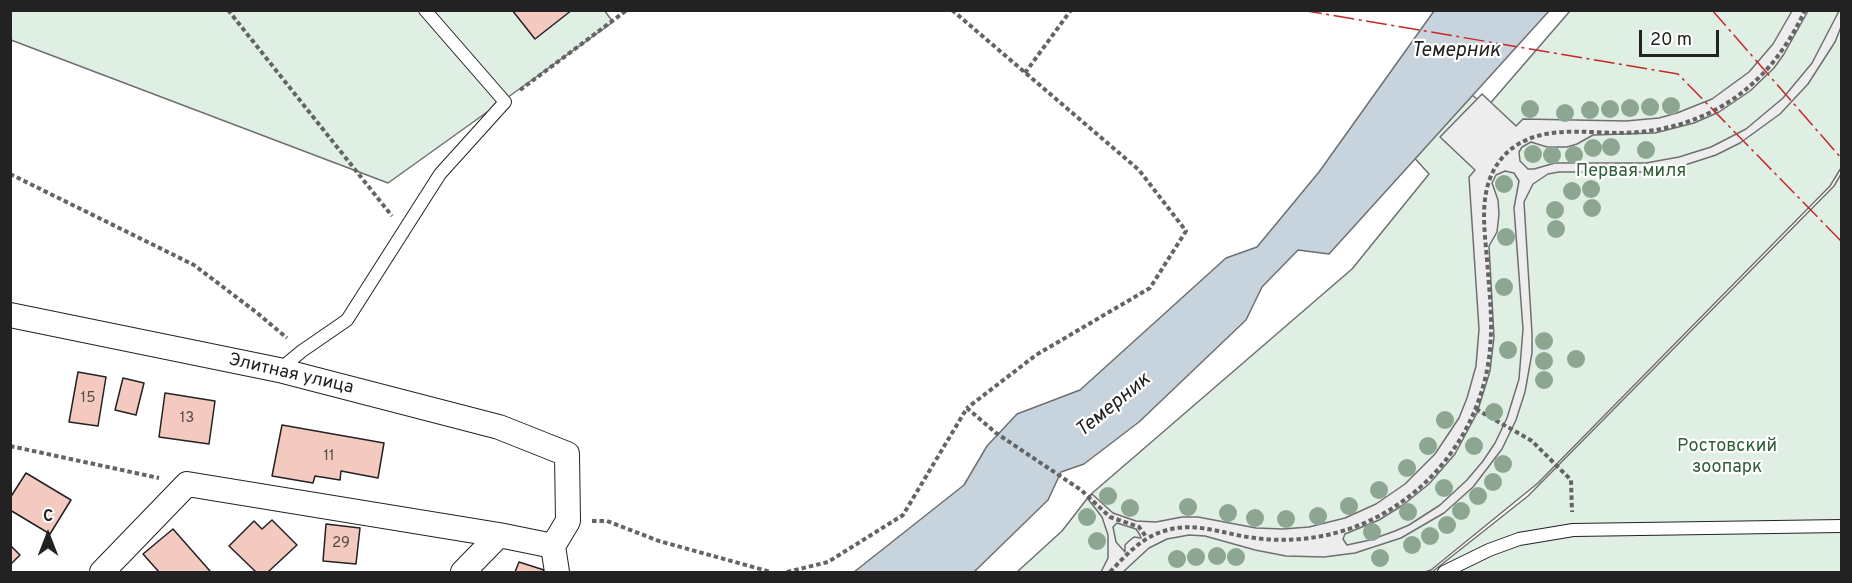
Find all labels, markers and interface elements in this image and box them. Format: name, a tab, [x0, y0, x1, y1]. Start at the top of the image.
scale bar	[1642, 18, 1722, 56]
text: 20 m	[1650, 29, 1692, 52]
water label: Темерник	[1411, 40, 1501, 64]
park label: Первая миля	[1576, 161, 1686, 183]
street label: Элитная улица	[226, 350, 356, 400]
water label: Темерник	[1072, 369, 1156, 443]
house number: 15	[81, 390, 95, 408]
house number: 13	[180, 410, 194, 428]
park label: Ростовский зоопарк	[1677, 436, 1777, 478]
house number: 11	[323, 448, 335, 466]
north arrow	[18, 505, 78, 565]
text: С	[43, 507, 53, 527]
house number: 29	[332, 535, 350, 553]

